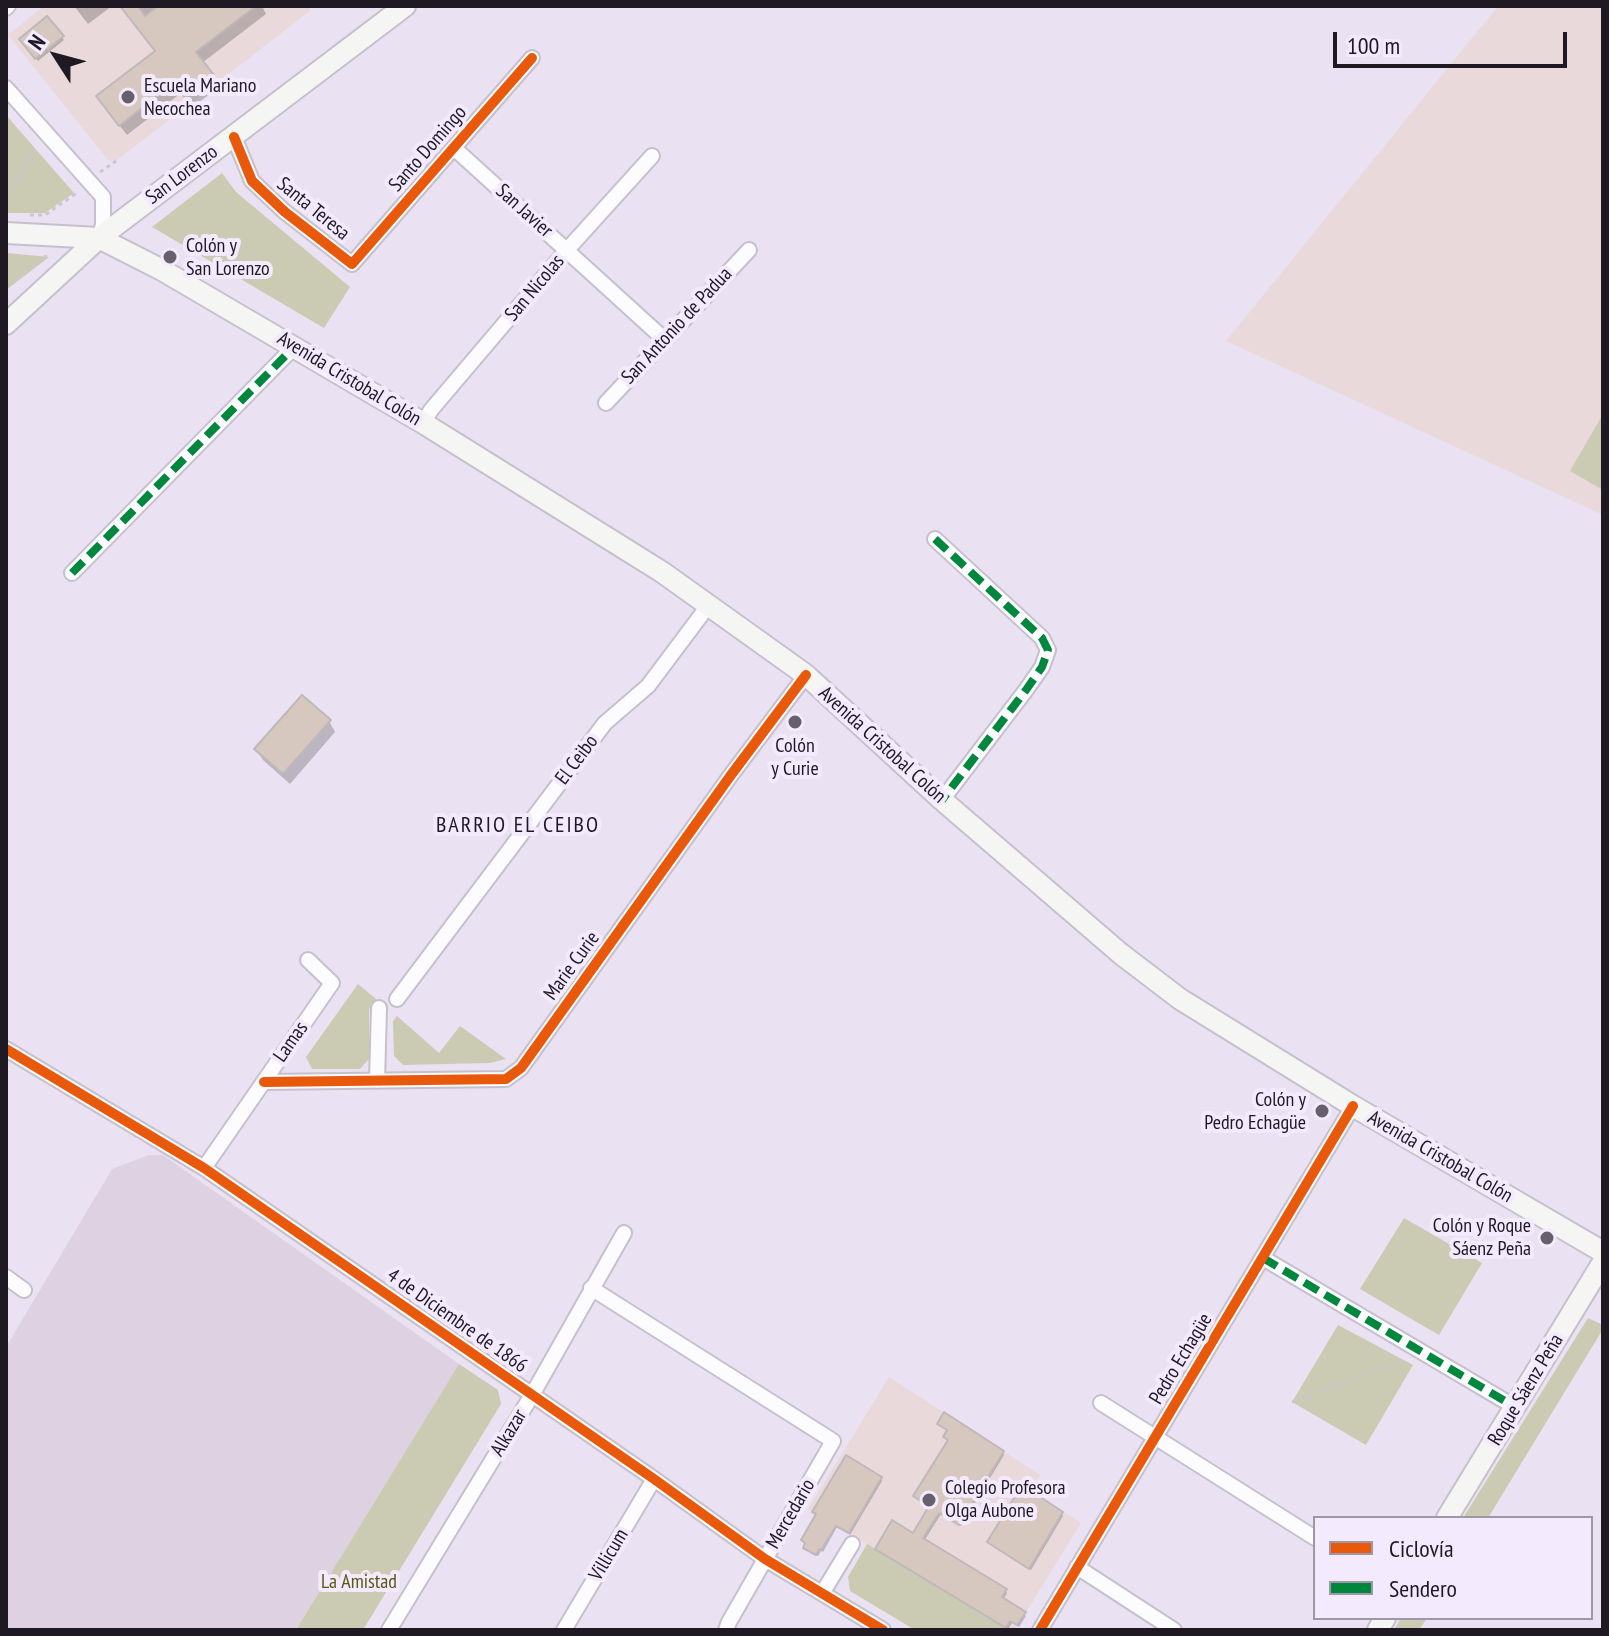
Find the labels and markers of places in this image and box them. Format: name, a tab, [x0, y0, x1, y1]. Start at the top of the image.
place label: Escuela Mariano Necochea	[144, 74, 256, 121]
marker: Escuela Mariano Necochea	[119, 88, 137, 106]
place label: Colón y San Lorenzo	[186, 234, 270, 281]
marker: Colón y San Lorenzo	[161, 248, 179, 266]
marker: Colón y Curie	[786, 713, 804, 731]
place label: Colón y Curie	[771, 734, 819, 781]
place label: Colón y Pedro Echagüe	[1204, 1088, 1306, 1135]
marker: Colón y Pedro Echagüe	[1313, 1102, 1331, 1120]
place label: Colón y Roque Sáenz Peña	[1433, 1214, 1531, 1261]
marker: Colón y Roque Sáenz Peña	[1538, 1229, 1556, 1247]
place label: Colegio Profesora Olga Aubone	[945, 1476, 1065, 1523]
marker: Colegio Profesora Olga Aubone	[920, 1491, 938, 1509]

